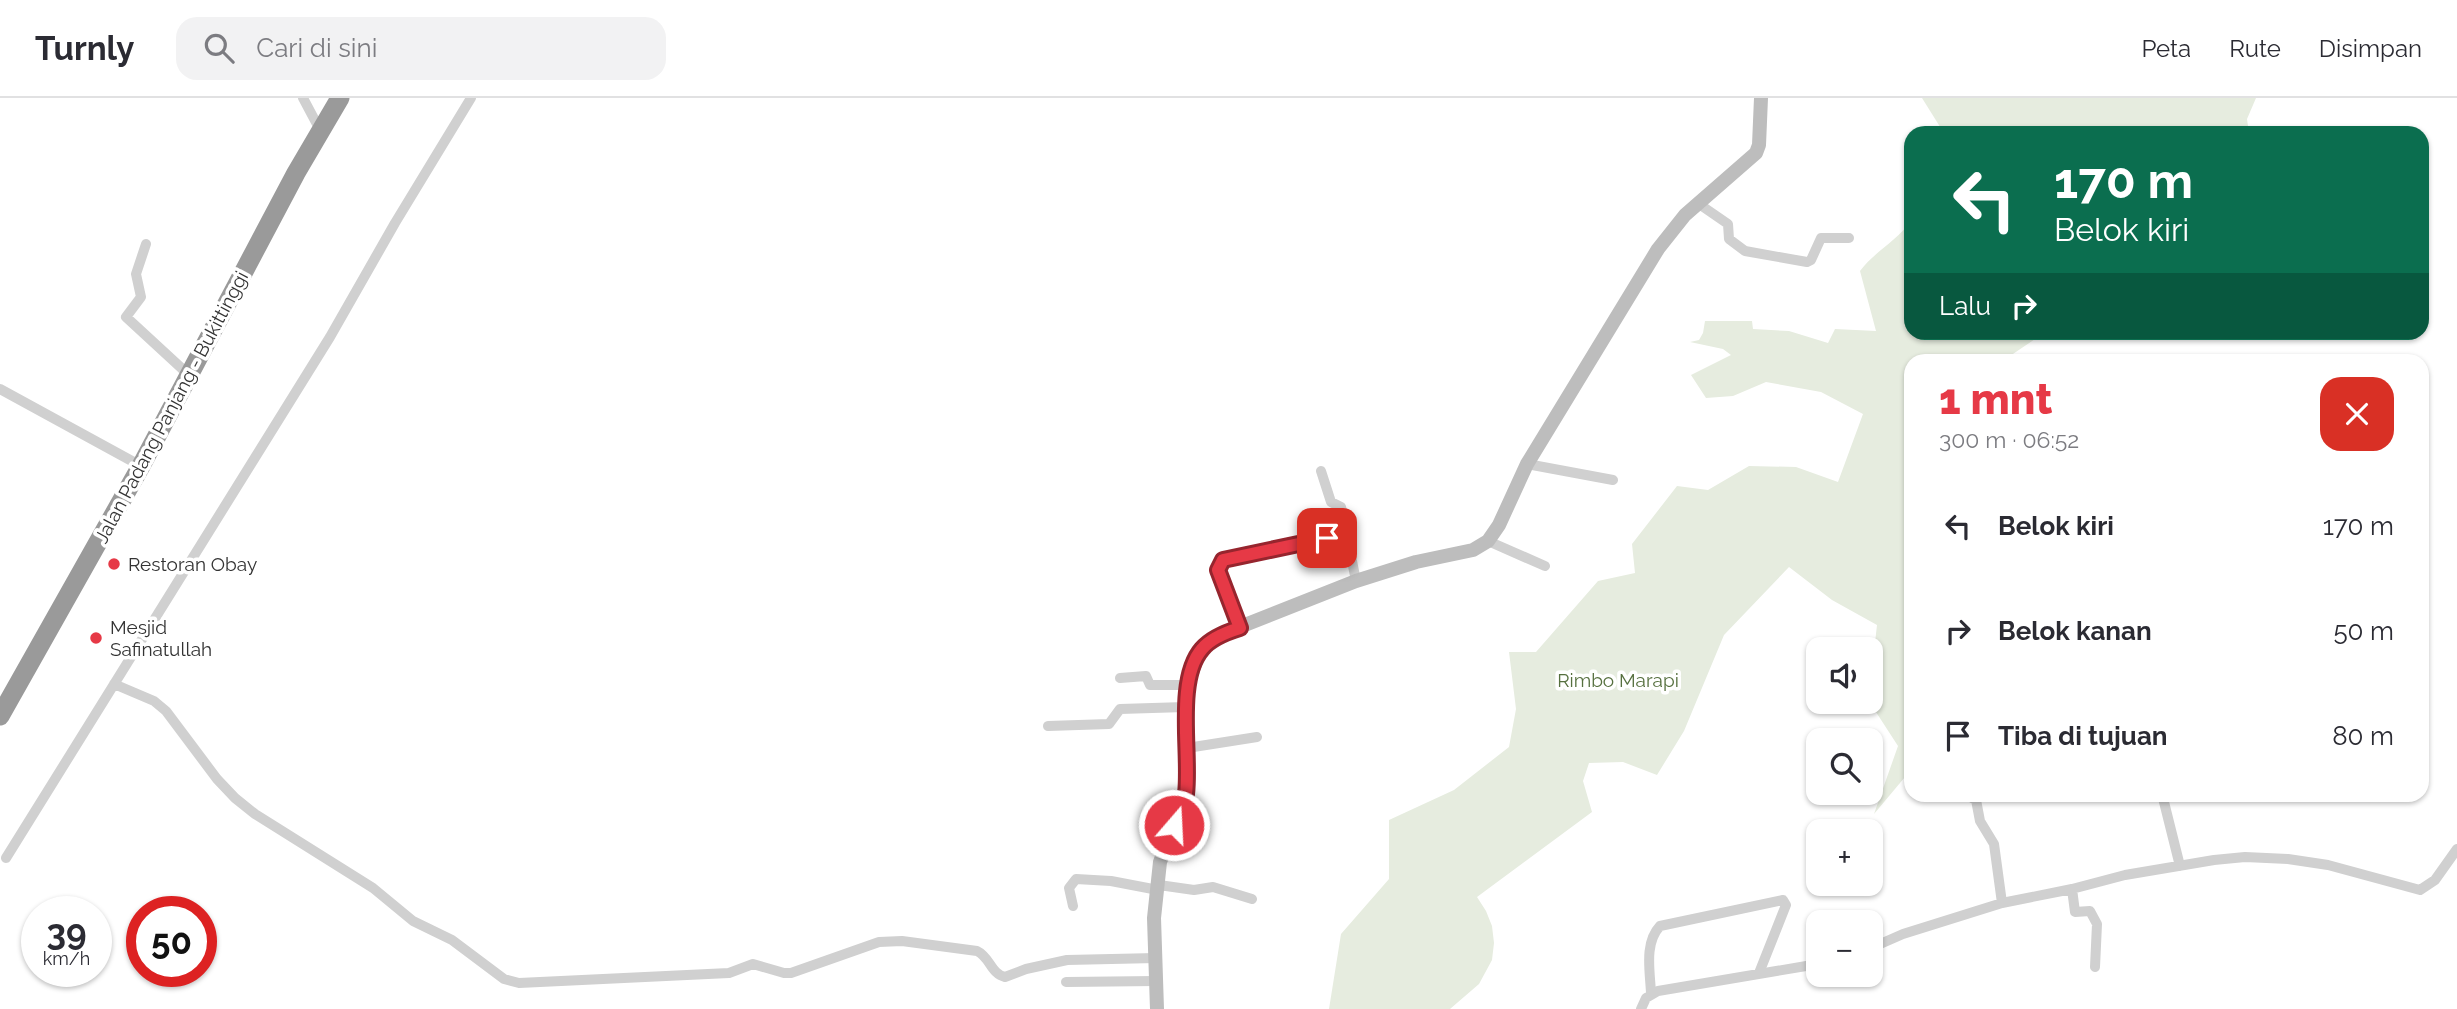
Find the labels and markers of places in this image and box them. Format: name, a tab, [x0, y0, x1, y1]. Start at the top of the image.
pin	[1297, 508, 1357, 568]
place label: Restoran Obay	[128, 553, 257, 575]
marker: Restoran Obay	[106, 556, 122, 572]
place label: Mesjid Safinatullah	[110, 616, 212, 660]
marker: Mesjid Safinatullah	[88, 630, 104, 646]

